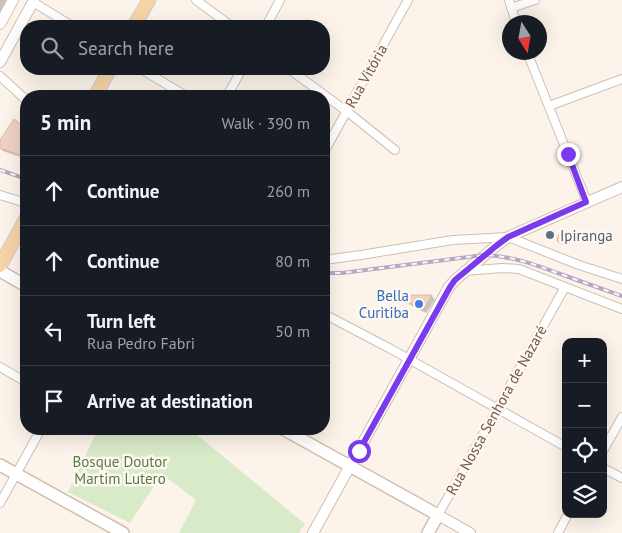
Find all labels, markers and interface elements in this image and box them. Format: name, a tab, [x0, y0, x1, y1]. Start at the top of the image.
north arrow	[502, 15, 547, 60]
search box	[20, 20, 330, 75]
icon: search	[38, 34, 66, 62]
text: Search here	[78, 36, 174, 60]
street label: Rua Vitória	[341, 41, 391, 111]
text: 5 min	[40, 109, 91, 136]
text: Walk · 390 m	[221, 113, 310, 133]
route end	[557, 143, 580, 166]
icon: ahead	[40, 177, 68, 205]
text: Continue	[87, 179, 159, 203]
text: 260 m	[267, 181, 310, 201]
place label: Ipiranga	[560, 226, 613, 245]
marker: Ipiranga	[544, 229, 556, 241]
icon: ahead	[40, 247, 68, 275]
text: Continue	[87, 249, 159, 273]
text: 80 m	[275, 251, 310, 271]
place label: Bella Curitiba	[359, 286, 409, 322]
marker: Bella Curitiba	[413, 298, 425, 310]
text: Turn left	[87, 309, 156, 333]
icon: left	[40, 317, 68, 345]
text: 50 m	[275, 321, 310, 341]
street label: Rua Nossa Senhora de Nazaré	[441, 322, 551, 498]
text: Rua Pedro Fabri	[87, 333, 195, 353]
map controls	[562, 338, 607, 518]
button: +	[562, 338, 607, 383]
button: −	[562, 383, 607, 428]
icon: arrive	[40, 387, 68, 415]
text: Arrive at destination	[87, 389, 253, 413]
button: locate	[562, 428, 607, 473]
route start	[348, 440, 371, 463]
park label: Bosque Doutor Martim Lutero	[73, 452, 167, 488]
button: layers	[562, 473, 607, 518]

